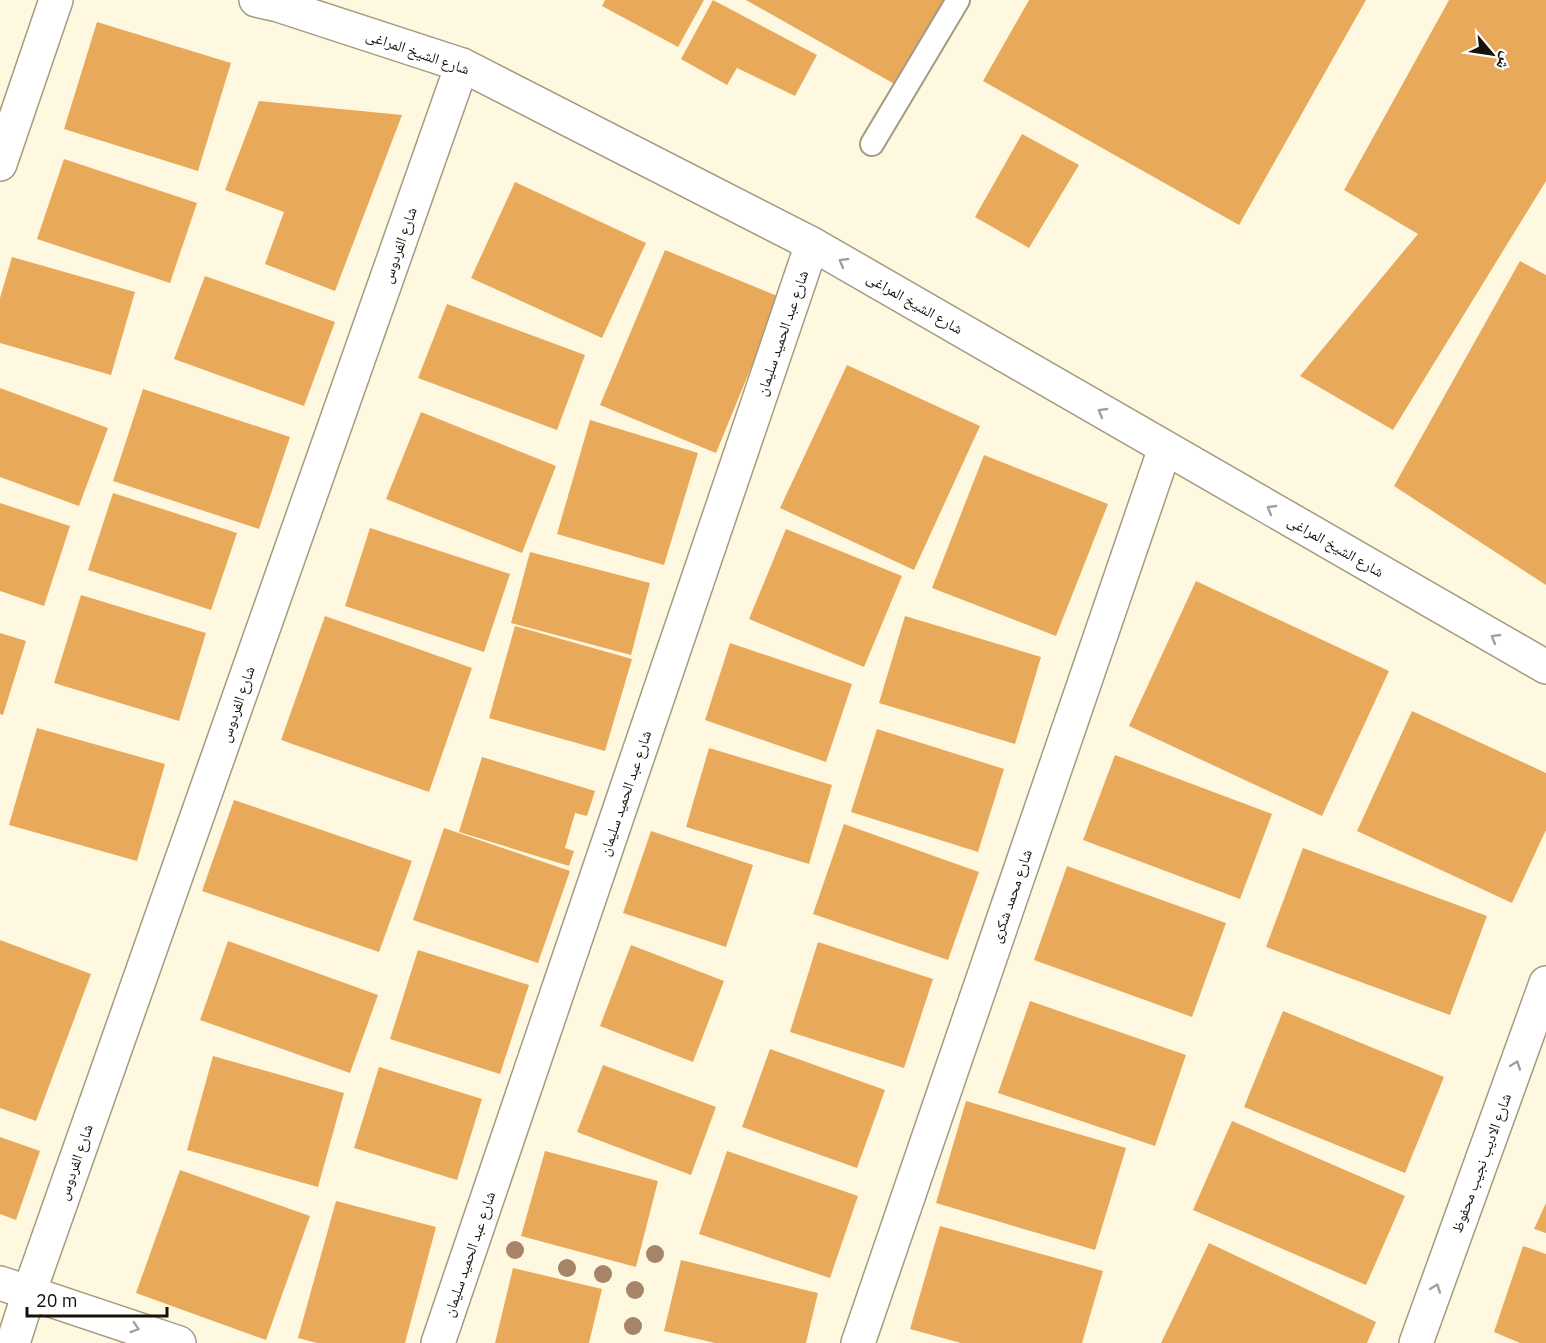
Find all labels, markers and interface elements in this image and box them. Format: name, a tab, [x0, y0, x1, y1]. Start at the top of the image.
north arrow	[1462, 24, 1522, 84]
street label: شارع الشيخ المراغى	[363, 25, 472, 80]
text: ش	[1492, 49, 1518, 74]
street label: شارع الفردوس	[377, 204, 422, 286]
one-way arrow	[839, 257, 849, 269]
street label: شارع عبد الحميد سليمان	[752, 268, 813, 399]
street label: شارع الشيخ المراغى	[863, 268, 967, 339]
one-way arrow	[1098, 408, 1108, 419]
one-way arrow	[1267, 505, 1277, 517]
street label: شارع الشيخ المراغى	[1284, 511, 1388, 582]
one-way arrow	[1491, 633, 1501, 645]
street label: شارع الفردوس	[215, 663, 260, 745]
street label: شارع عبد الحميد سليمان	[595, 728, 656, 859]
street label: شارع محمد شكرى	[986, 847, 1037, 946]
one-way arrow	[1509, 1060, 1522, 1071]
street label: شارع الاديب نجيب محفوظ	[1447, 1091, 1516, 1236]
street label: شارع الفردوس	[53, 1121, 98, 1203]
street label: شارع عبد الحميد سليمان	[439, 1189, 500, 1320]
scale bar	[27, 1280, 166, 1318]
one-way arrow	[1429, 1283, 1442, 1294]
text: 20 m	[36, 1289, 78, 1312]
one-way arrow	[129, 1321, 140, 1334]

